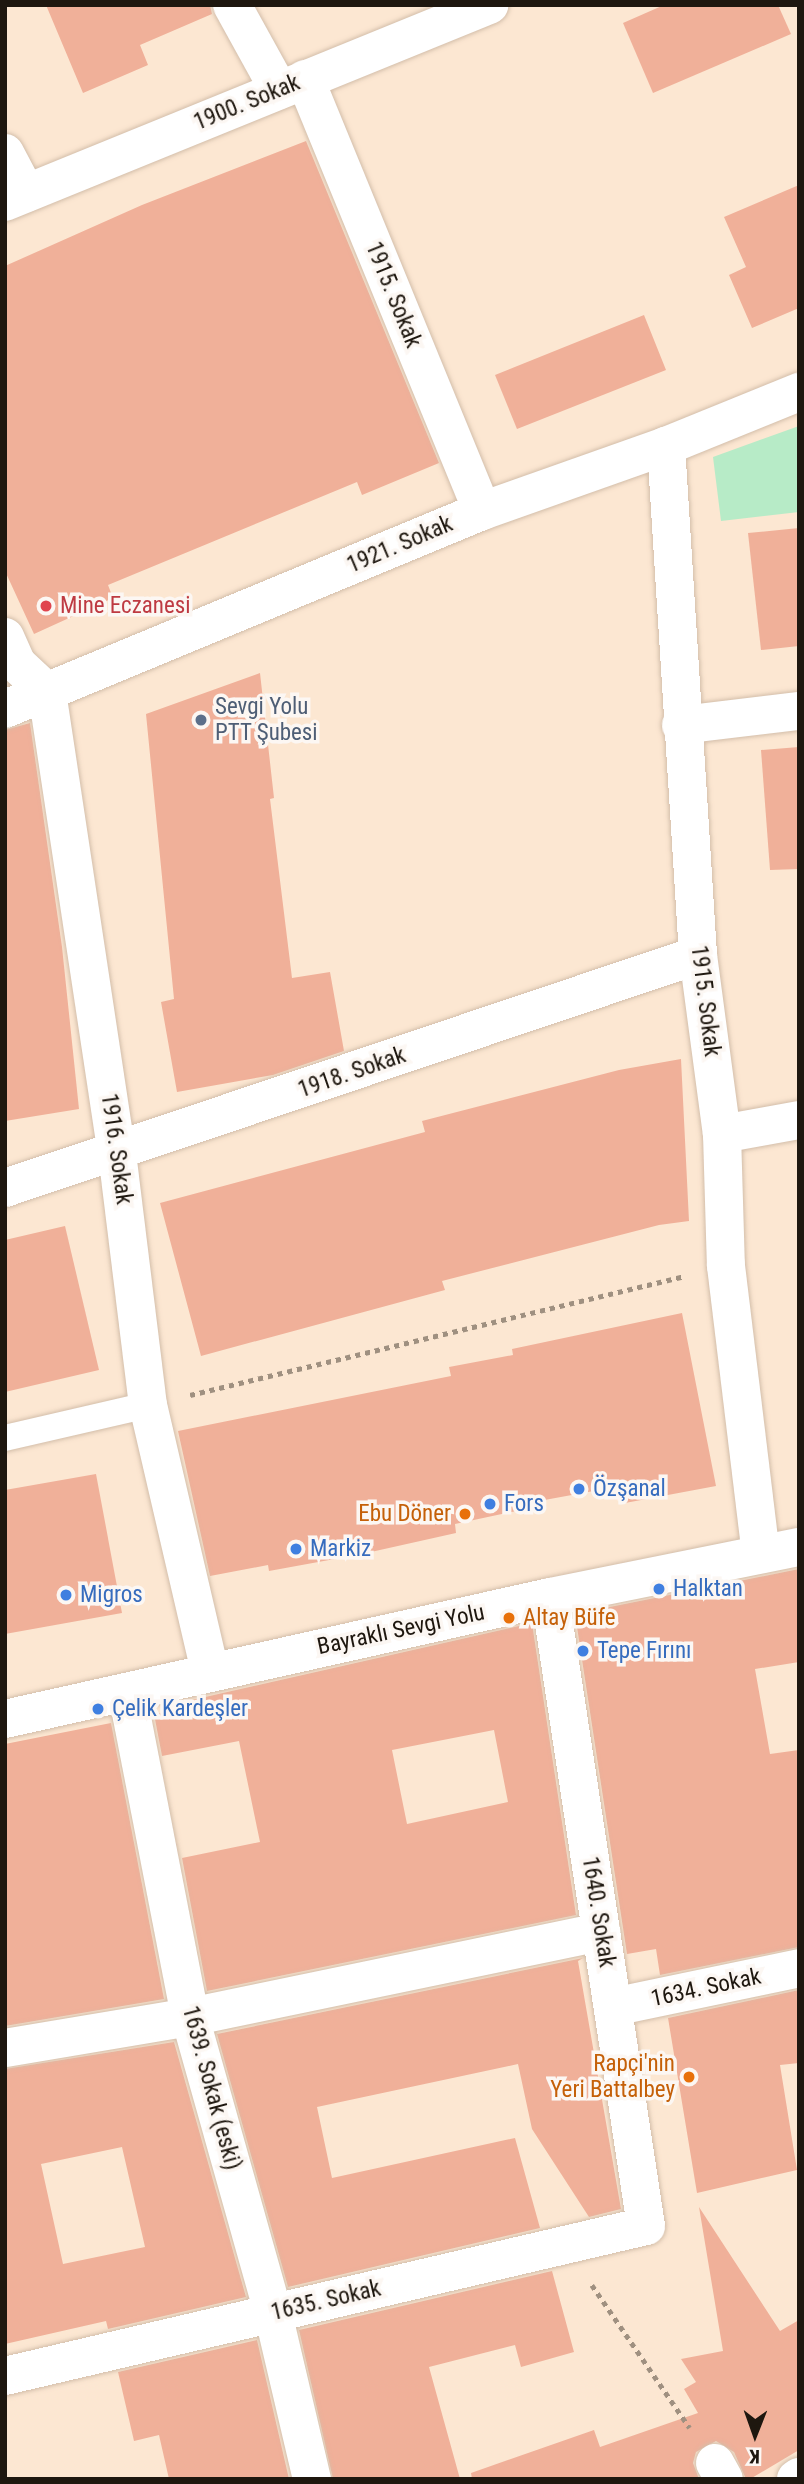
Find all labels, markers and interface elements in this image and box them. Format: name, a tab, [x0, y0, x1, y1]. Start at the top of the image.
street label: 1900. Sokak	[190, 69, 304, 137]
street label: 1915. Sokak	[359, 238, 427, 352]
street label: 1921. Sokak	[343, 510, 457, 580]
place label: Mine Eczanesi	[60, 592, 190, 620]
marker: Mine Eczanesi	[38, 598, 54, 614]
place label: Sevgi Yolu PTT Şubesi	[215, 693, 318, 747]
marker: Sevgi Yolu PTT Şubesi	[193, 712, 209, 728]
street label: 1915. Sokak	[684, 944, 726, 1058]
street label: 1918. Sokak	[295, 1042, 409, 1104]
street label: 1916. Sokak	[95, 1092, 137, 1206]
place label: Özşanal	[593, 1475, 666, 1503]
marker: Özşanal	[571, 1481, 587, 1497]
place label: Fors	[504, 1490, 544, 1518]
marker: Fors	[482, 1496, 498, 1512]
place label: Ebu Döner	[358, 1500, 451, 1528]
marker: Ebu Döner	[457, 1506, 473, 1522]
place label: Markiz	[310, 1535, 371, 1563]
marker: Markiz	[288, 1541, 304, 1557]
place label: Halktan	[673, 1575, 743, 1603]
place label: Migros	[80, 1581, 143, 1609]
marker: Halktan	[651, 1581, 667, 1597]
marker: Migros	[58, 1587, 74, 1603]
street label: Bayraklı Sevgi Yolu	[315, 1599, 487, 1661]
place label: Altay Büfe	[523, 1604, 616, 1632]
marker: Altay Büfe	[501, 1610, 517, 1626]
place label: Tepe Fırını	[597, 1637, 691, 1665]
marker: Tepe Fırını	[575, 1643, 591, 1659]
place label: Çelik Kardeşler	[112, 1695, 248, 1723]
marker: Çelik Kardeşler	[90, 1701, 106, 1717]
street label: 1640. Sokak	[576, 1855, 620, 1969]
street label: 1634. Sokak	[648, 1963, 764, 2013]
street label: 1639. Sokak (eski)	[176, 2003, 246, 2173]
place label: Rapçi'nin Yeri Battalbey	[550, 2050, 675, 2104]
marker: Rapçi'nin Yeri Battalbey	[681, 2069, 697, 2085]
street label: 1635. Sokak	[268, 2275, 384, 2327]
north arrow	[720, 2400, 790, 2470]
text: K	[749, 2445, 760, 2468]

